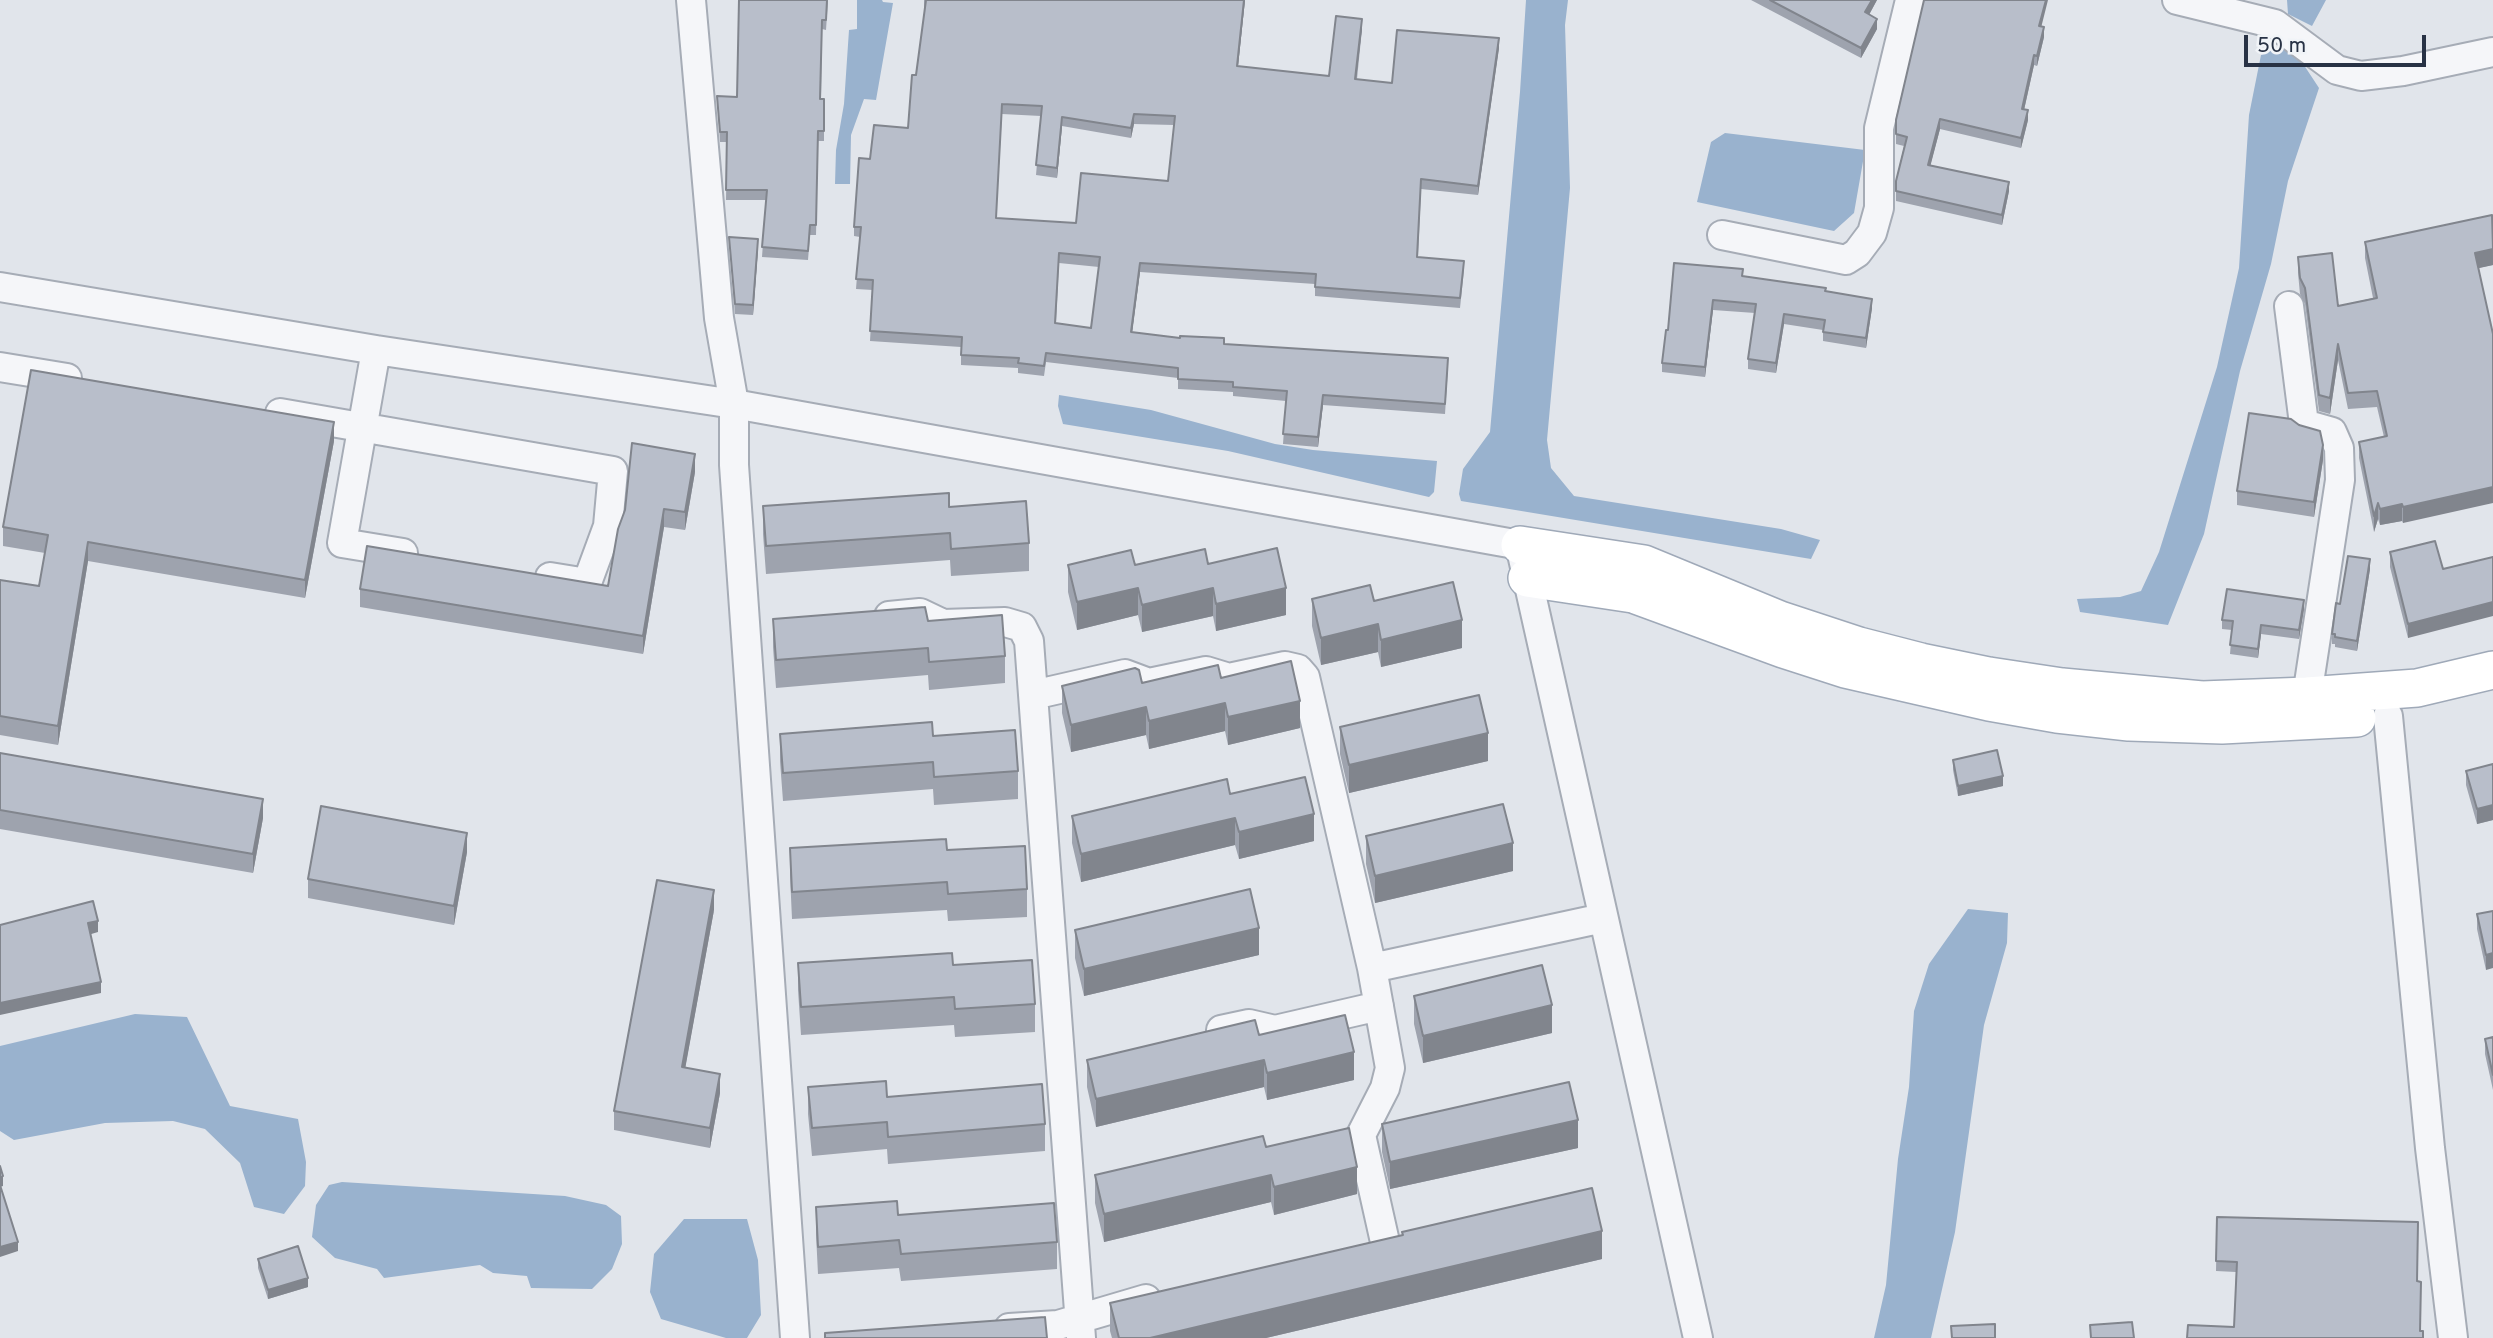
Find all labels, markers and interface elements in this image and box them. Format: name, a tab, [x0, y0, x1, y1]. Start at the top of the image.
scale bar	[2248, 21, 2430, 65]
text: 50 m	[2257, 33, 2306, 60]

